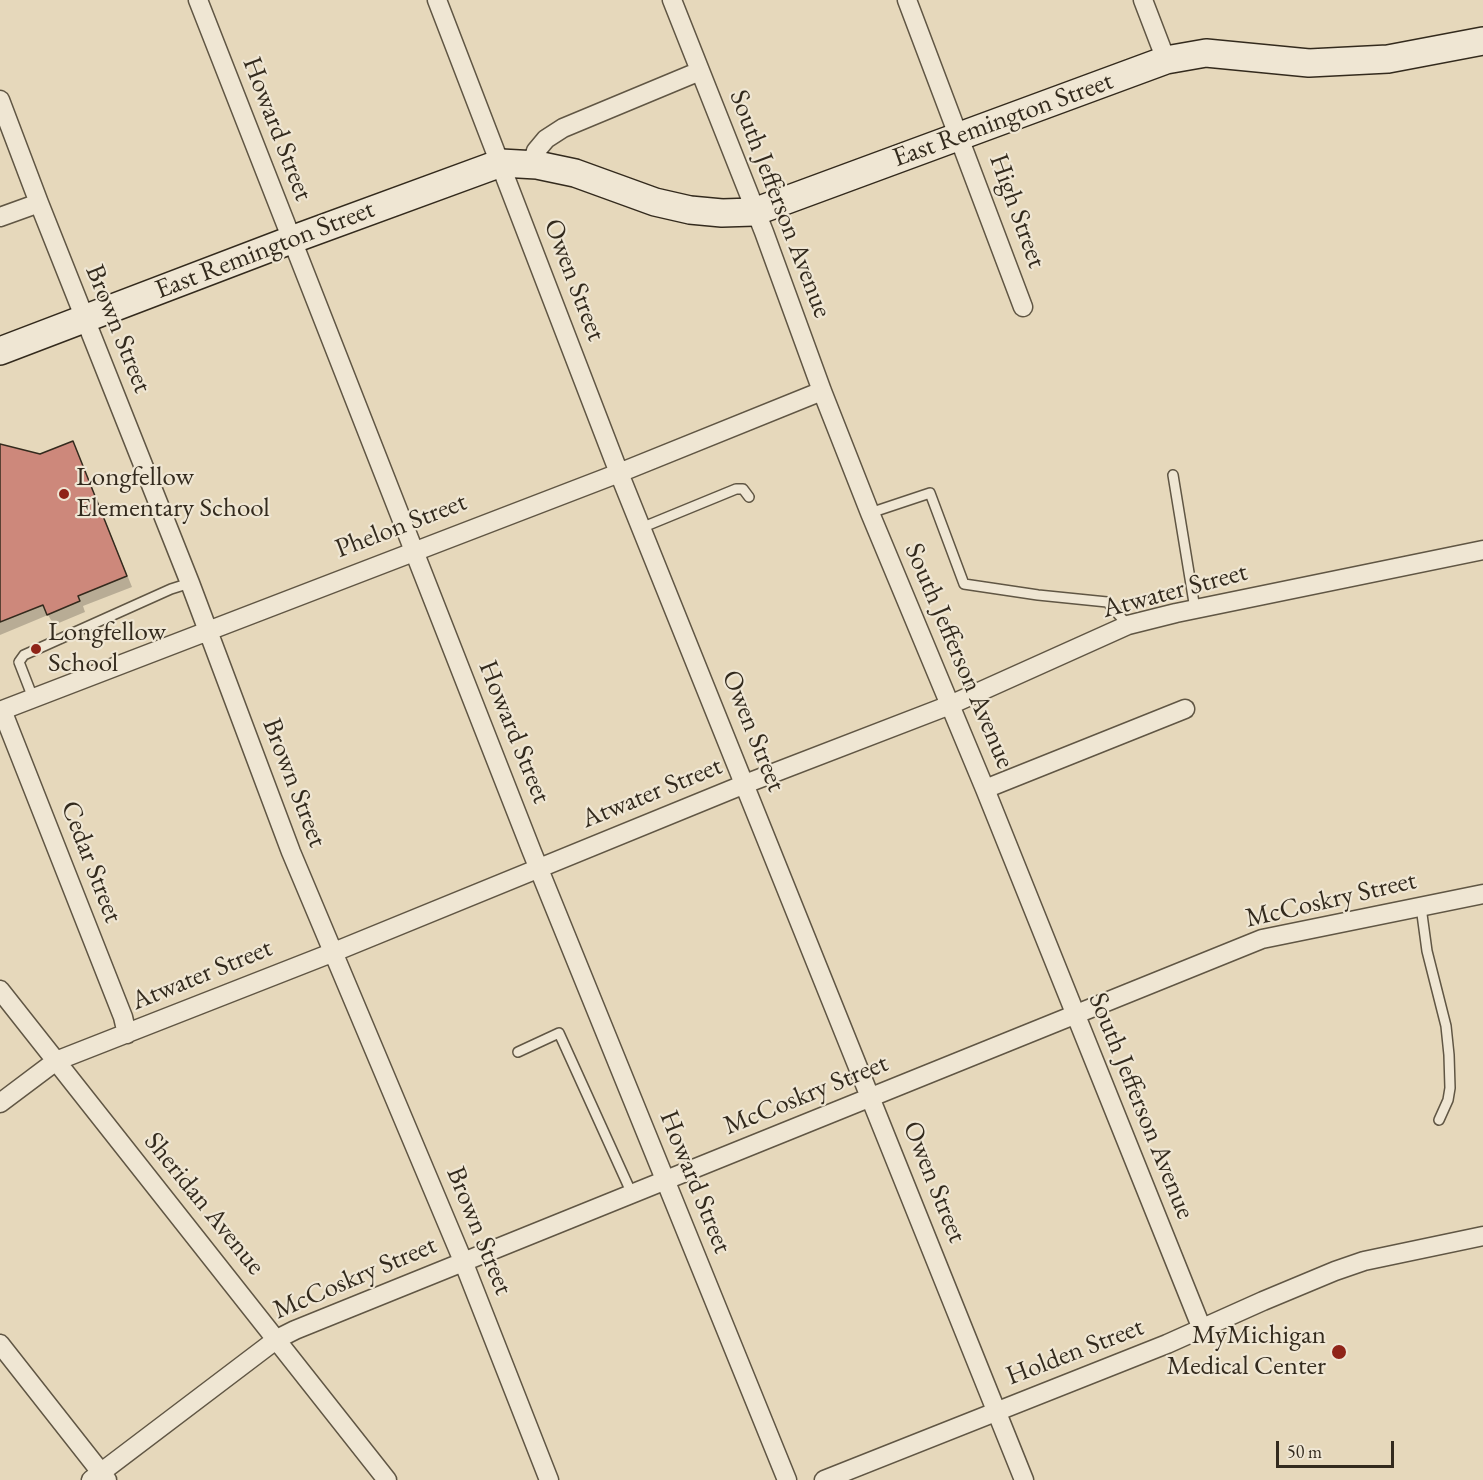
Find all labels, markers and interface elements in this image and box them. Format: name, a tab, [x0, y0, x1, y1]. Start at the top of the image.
street label: Howard Street	[235, 53, 319, 205]
street label: East Remington Street	[888, 65, 1118, 175]
street label: South Jefferson Avenue	[722, 86, 838, 322]
street label: High Street	[981, 150, 1053, 272]
street label: East Remington Street	[151, 193, 379, 307]
street label: Owen Street	[536, 214, 612, 346]
street label: Brown Street	[78, 260, 158, 398]
place label: Longfellow Elementary School	[76, 462, 270, 525]
street label: Phelon Street	[331, 486, 471, 566]
marker: Longfellow Elementary School	[57, 487, 71, 501]
street label: South Jefferson Avenue	[897, 539, 1021, 773]
street label: Atwater Street	[1099, 556, 1251, 626]
place label: Longfellow School	[48, 617, 166, 680]
marker: Longfellow School	[29, 642, 43, 656]
street label: Howard Street	[471, 656, 557, 808]
street label: Owen Street	[714, 666, 792, 796]
street label: Brown Street	[255, 714, 333, 852]
street label: Atwater Street	[577, 750, 727, 836]
street label: Cedar Street	[53, 797, 129, 927]
street label: McCoskry Street	[1242, 865, 1420, 935]
street label: Atwater Street	[127, 932, 277, 1018]
street label: South Jefferson Avenue	[1081, 988, 1201, 1224]
street label: McCoskry Street	[719, 1047, 893, 1143]
street label: Howard Street	[652, 1106, 738, 1258]
street label: Owen Street	[895, 1117, 973, 1247]
street label: Sheridan Avenue	[137, 1126, 271, 1282]
street label: Brown Street	[439, 1162, 519, 1300]
street label: McCoskry Street	[268, 1229, 442, 1327]
street label: Holden Street	[1002, 1311, 1148, 1393]
place label: MyMichigan Medical Center	[1166, 1320, 1326, 1383]
marker: MyMichigan Medical Center	[1330, 1343, 1348, 1361]
scale bar	[1279, 1429, 1398, 1467]
text: 50 m	[1287, 1440, 1322, 1463]

